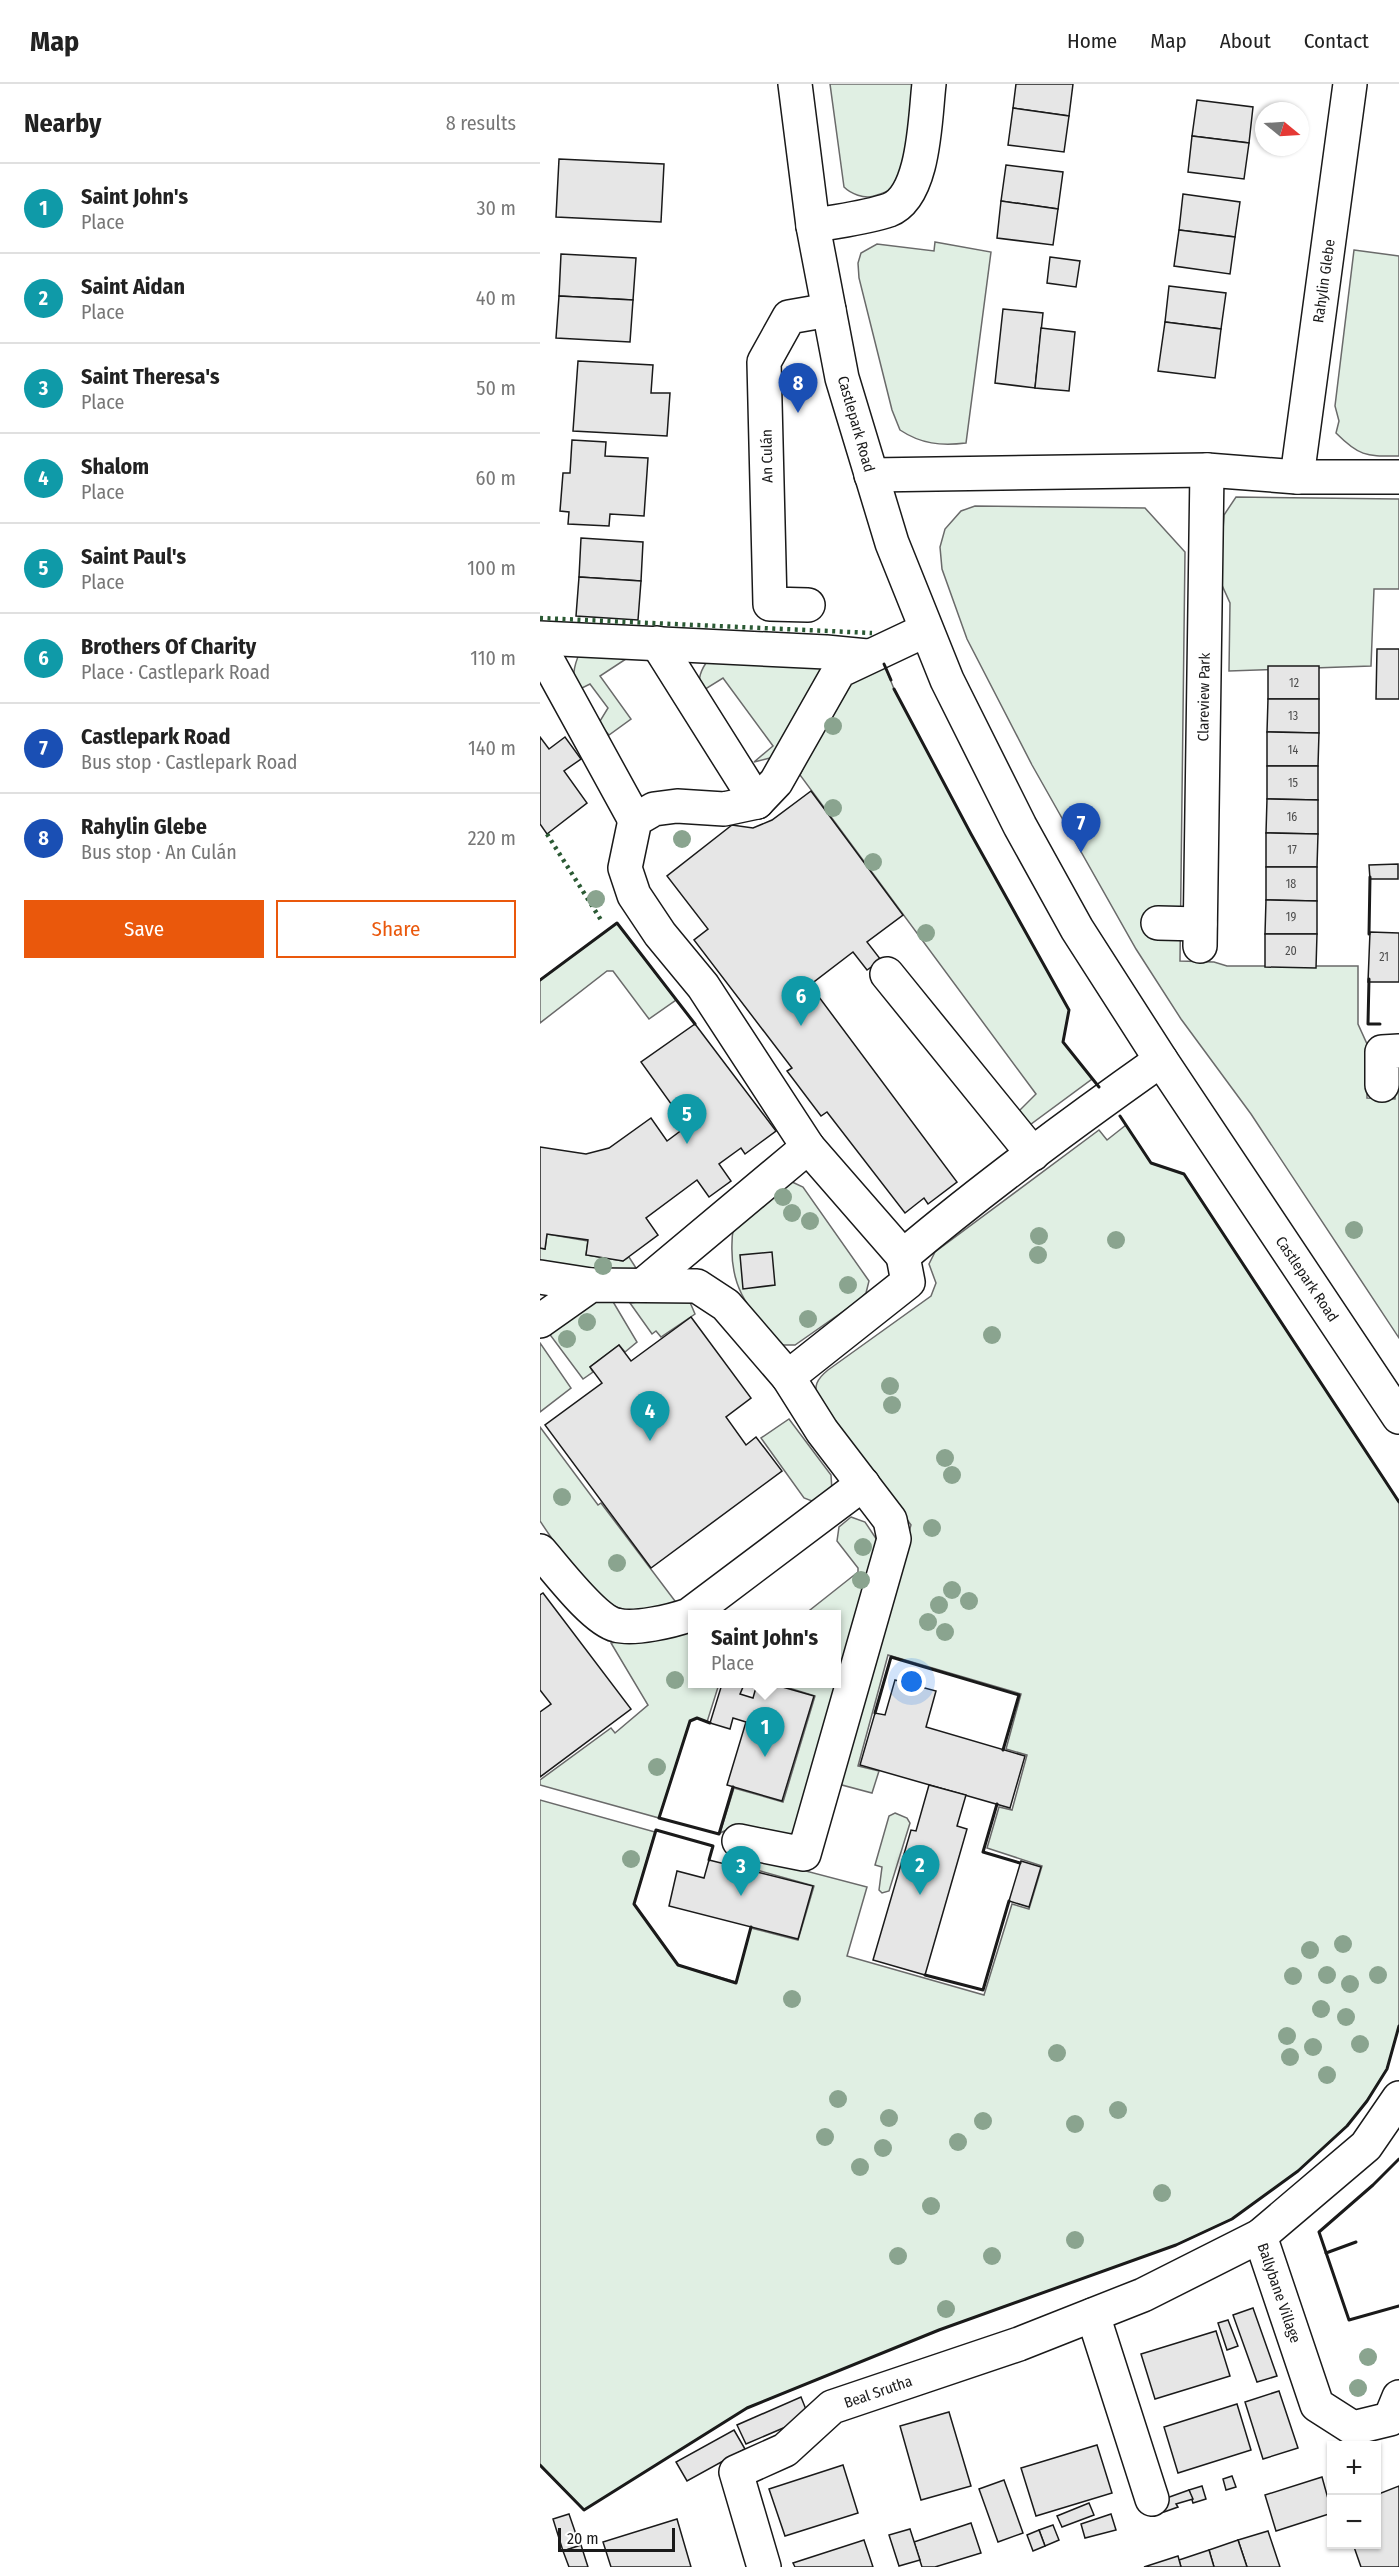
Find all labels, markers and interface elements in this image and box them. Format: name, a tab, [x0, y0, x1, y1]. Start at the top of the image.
text: Map	[30, 25, 79, 58]
text: Home	[1067, 28, 1117, 54]
text: Map	[1150, 28, 1187, 54]
text: About	[1220, 28, 1271, 54]
text: Contact	[1304, 28, 1369, 54]
north arrow	[1255, 102, 1309, 156]
text: Nearby	[24, 108, 101, 139]
text: 8 results	[446, 111, 516, 135]
text: Saint John's	[81, 183, 188, 210]
text: 1	[39, 196, 48, 220]
text: 30 m	[476, 196, 516, 220]
text: Place	[81, 210, 124, 234]
street label: Rahylin Glebe	[1309, 238, 1339, 324]
text: Saint Aidan	[81, 273, 185, 300]
text: 2	[39, 286, 48, 310]
text: 40 m	[476, 286, 516, 310]
text: Place	[81, 300, 124, 324]
text: Saint Theresa's	[81, 363, 220, 390]
pin: 8	[778, 364, 818, 413]
street label: Castlepark Road	[834, 374, 878, 474]
text: 3	[39, 376, 48, 400]
text: 50 m	[476, 376, 516, 400]
text: Place	[81, 390, 124, 414]
street label: An Culán	[758, 429, 776, 483]
text: Shalom	[81, 453, 149, 480]
text: 4	[38, 466, 49, 490]
text: 60 m	[476, 466, 516, 490]
text: Place	[81, 480, 124, 504]
text: Saint Paul's	[81, 543, 186, 570]
text: 5	[39, 556, 48, 580]
text: 100 m	[467, 556, 516, 580]
text: Place	[81, 570, 124, 594]
text: Brothers Of Charity	[81, 633, 256, 660]
text: 6	[38, 646, 49, 670]
text: 110 m	[470, 646, 516, 670]
street label: Clareview Park	[1194, 652, 1214, 742]
text: Place · Castlepark Road	[81, 660, 270, 684]
house number: 12	[1289, 676, 1299, 690]
house number: 13	[1288, 709, 1298, 723]
text: Castlepark Road	[81, 723, 230, 750]
text: 7	[39, 736, 48, 760]
text: 140 m	[468, 736, 516, 760]
house number: 14	[1288, 743, 1298, 757]
text: Bus stop · Castlepark Road	[81, 750, 298, 774]
house number: 15	[1288, 776, 1299, 790]
pin: 7	[1062, 804, 1100, 853]
house number: 16	[1287, 810, 1297, 824]
text: Rahylin Glebe	[81, 813, 207, 840]
text: 8	[38, 826, 49, 850]
text: 220 m	[468, 826, 516, 850]
text: Bus stop · An Culán	[81, 840, 237, 864]
house number: 17	[1287, 843, 1297, 857]
house number: 18	[1286, 877, 1296, 891]
button: Save	[24, 900, 264, 958]
button: Share	[276, 900, 516, 958]
house number: 19	[1286, 910, 1296, 924]
house number: 20	[1285, 944, 1297, 958]
house number: 21	[1379, 950, 1389, 964]
pin: 6	[782, 976, 820, 1026]
pin: 5	[668, 1094, 706, 1144]
street label: Castlepark Road	[1272, 1233, 1342, 1325]
pin: 4	[630, 1392, 670, 1441]
popup	[688, 1610, 841, 1688]
text: Saint John's	[711, 1624, 818, 1651]
text: Place	[711, 1651, 754, 1675]
your location	[897, 1667, 926, 1696]
pin: 1	[746, 1708, 784, 1757]
pin: 3	[722, 1846, 760, 1896]
pin: 2	[900, 1846, 940, 1895]
street label: Ballybane Village	[1253, 2241, 1305, 2345]
street label: Beal Srutha	[842, 2372, 914, 2412]
map controls	[1327, 2441, 1381, 2549]
button: +	[1327, 2441, 1381, 2495]
button: −	[1327, 2495, 1381, 2549]
scale bar	[558, 2525, 675, 2552]
text: 20 m	[567, 2529, 598, 2548]

